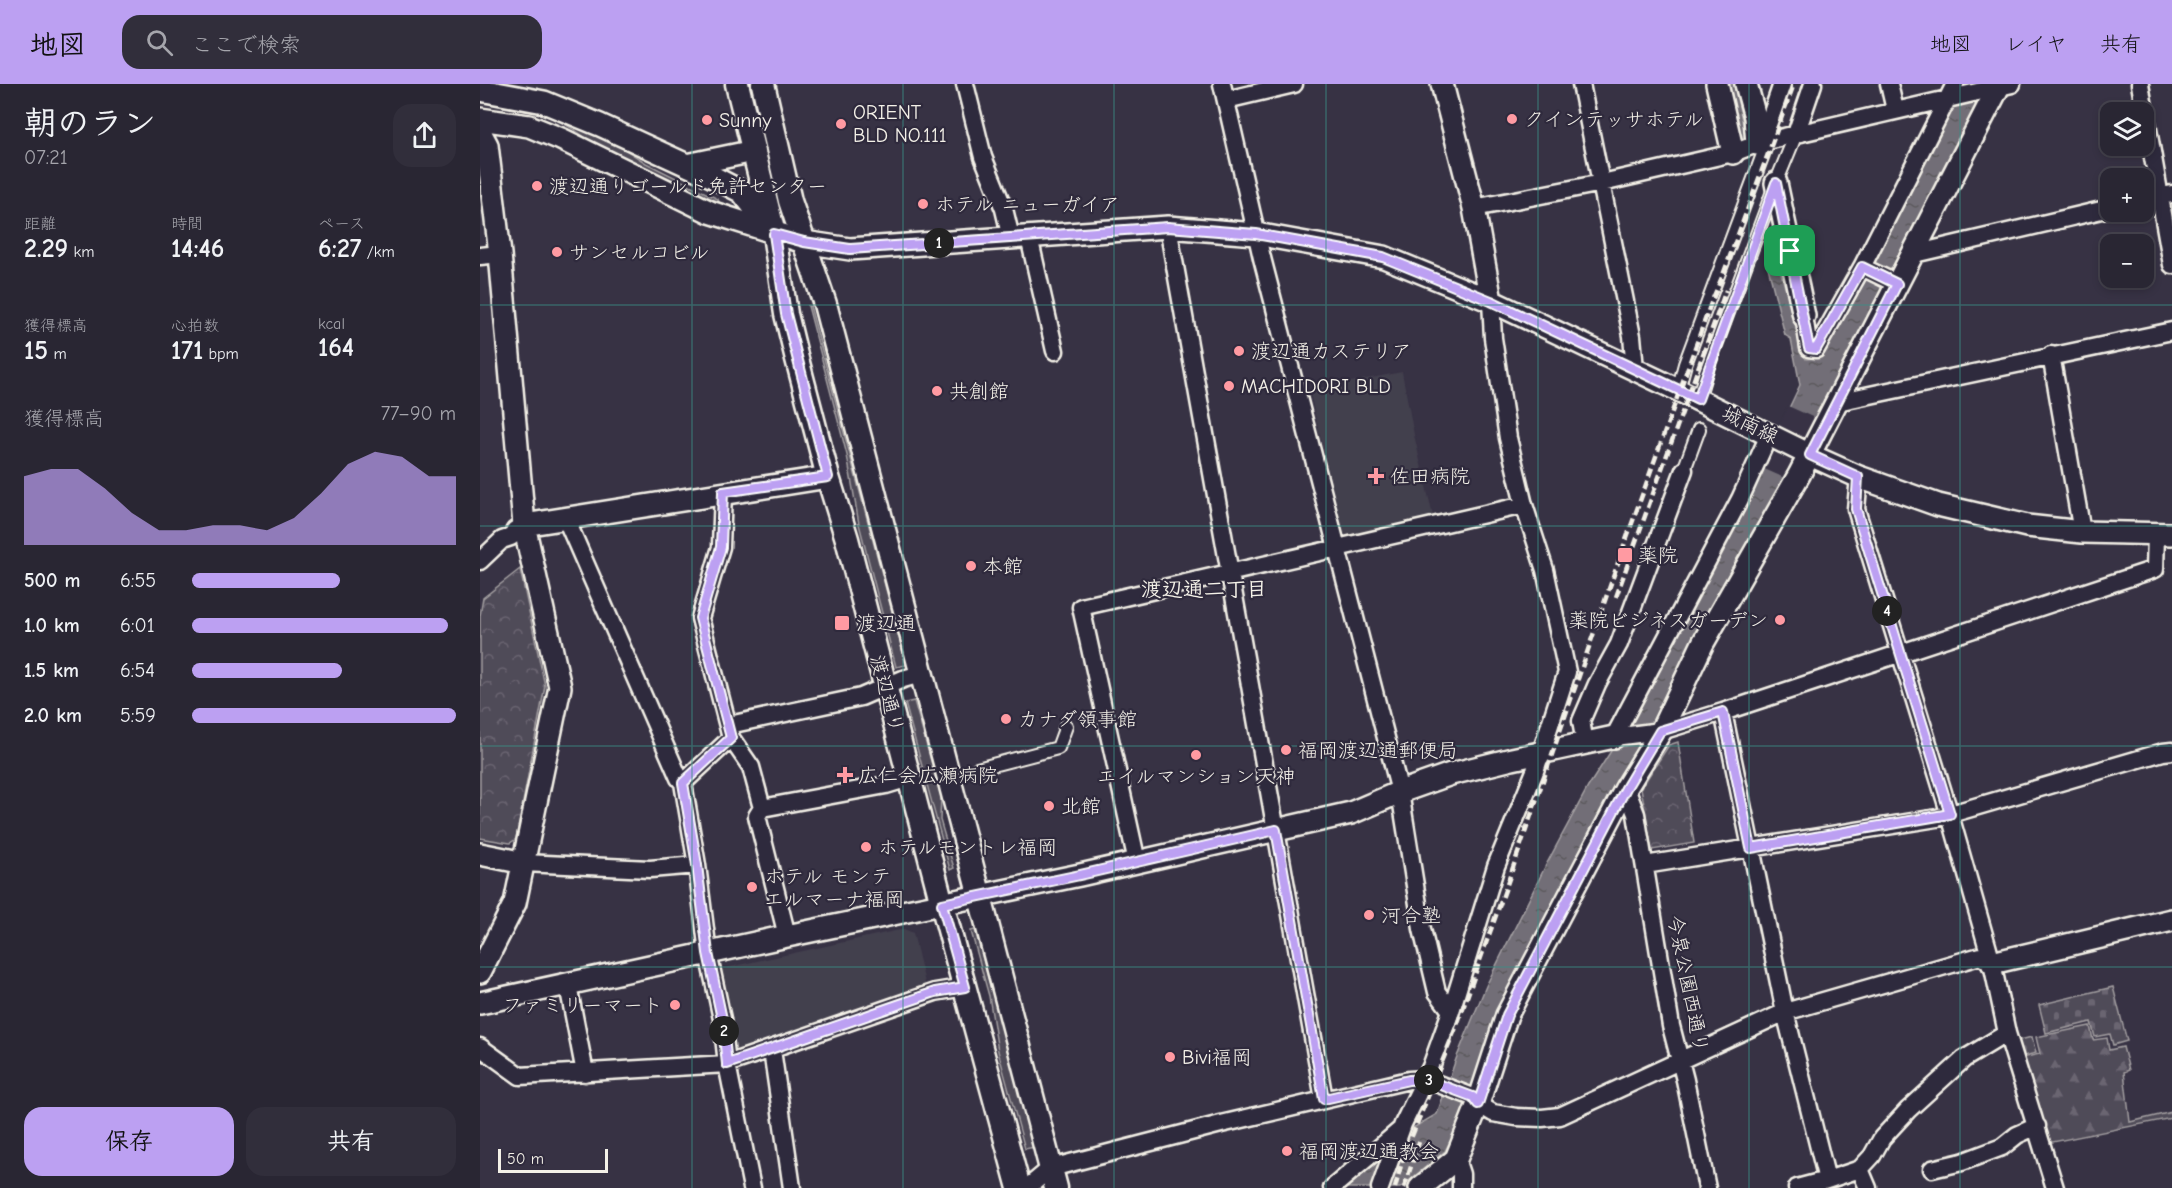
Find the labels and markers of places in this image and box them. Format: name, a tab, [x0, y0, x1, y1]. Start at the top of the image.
place label: ORIENT BLD NO.111	[853, 101, 947, 147]
place label: クインテッサホテル	[1524, 108, 1704, 131]
place label: Sunny	[719, 109, 771, 132]
marker: クインテッサホテル	[1505, 112, 1519, 126]
marker: Sunny	[700, 113, 714, 127]
marker: ORIENT BLD NO.111	[834, 117, 848, 131]
place label: 渡辺通りゴールド免許センター	[549, 175, 827, 198]
marker: 渡辺通りゴールド免許センター	[530, 179, 544, 193]
place label: ホテル ニューガイア	[935, 193, 1120, 216]
marker: ホテル ニューガイア	[916, 197, 930, 211]
pin	[1764, 225, 1815, 276]
pin: 1	[924, 228, 954, 258]
place label: サンセルコビル	[569, 241, 710, 264]
marker: サンセルコビル	[550, 245, 564, 259]
place label: 渡辺通カステリア	[1251, 340, 1412, 363]
marker: 渡辺通カステリア	[1232, 344, 1246, 358]
place label: MACHIDORI BLD	[1241, 375, 1391, 398]
marker: MACHIDORI BLD	[1222, 379, 1236, 393]
place label: 共創館	[949, 380, 1009, 403]
marker: 共創館	[930, 384, 944, 398]
place label: 佐田病院	[1390, 465, 1470, 488]
marker: 佐田病院	[1367, 467, 1385, 485]
place label: 薬院	[1638, 544, 1678, 567]
marker: 薬院	[1616, 546, 1634, 564]
place label: 本館	[983, 555, 1023, 578]
marker: 本館	[964, 559, 978, 573]
pin: 4	[1872, 596, 1902, 626]
place label: 薬院ビジネスガーデン	[1569, 609, 1768, 632]
place label: 渡辺通	[856, 612, 916, 635]
marker: 薬院ビジネスガーデン	[1773, 613, 1787, 627]
marker: 渡辺通	[833, 614, 851, 632]
place label: カナダ領事館	[1018, 708, 1137, 731]
marker: カナダ領事館	[999, 712, 1013, 726]
place label: 福岡渡辺通郵便局	[1298, 739, 1458, 762]
marker: 福岡渡辺通郵便局	[1279, 743, 1293, 757]
marker: エイルマンション天神	[1189, 748, 1203, 762]
place label: 広仁会広瀬病院	[858, 764, 998, 787]
place label: エイルマンション天神	[1097, 765, 1295, 788]
marker: 広仁会広瀬病院	[836, 766, 854, 784]
place label: 北館	[1061, 795, 1101, 818]
marker: 北館	[1042, 799, 1056, 813]
place label: ホテルモントレ福岡	[878, 836, 1057, 859]
marker: ホテルモントレ福岡	[859, 840, 873, 854]
place label: ホテル モンテ エルマーナ福岡	[764, 865, 904, 911]
marker: ホテル モンテ エルマーナ福岡	[745, 880, 759, 894]
place label: 河合塾	[1381, 904, 1441, 927]
marker: 河合塾	[1362, 908, 1376, 922]
place label: ファミリーマート	[503, 994, 663, 1017]
marker: ファミリーマート	[668, 998, 682, 1012]
pin: 2	[709, 1016, 739, 1046]
place label: Bivi福岡	[1182, 1046, 1252, 1069]
marker: Bivi福岡	[1163, 1050, 1177, 1064]
pin: 3	[1414, 1065, 1444, 1095]
place label: 福岡渡辺通教会	[1299, 1140, 1439, 1163]
marker: 福岡渡辺通教会	[1280, 1144, 1294, 1158]

